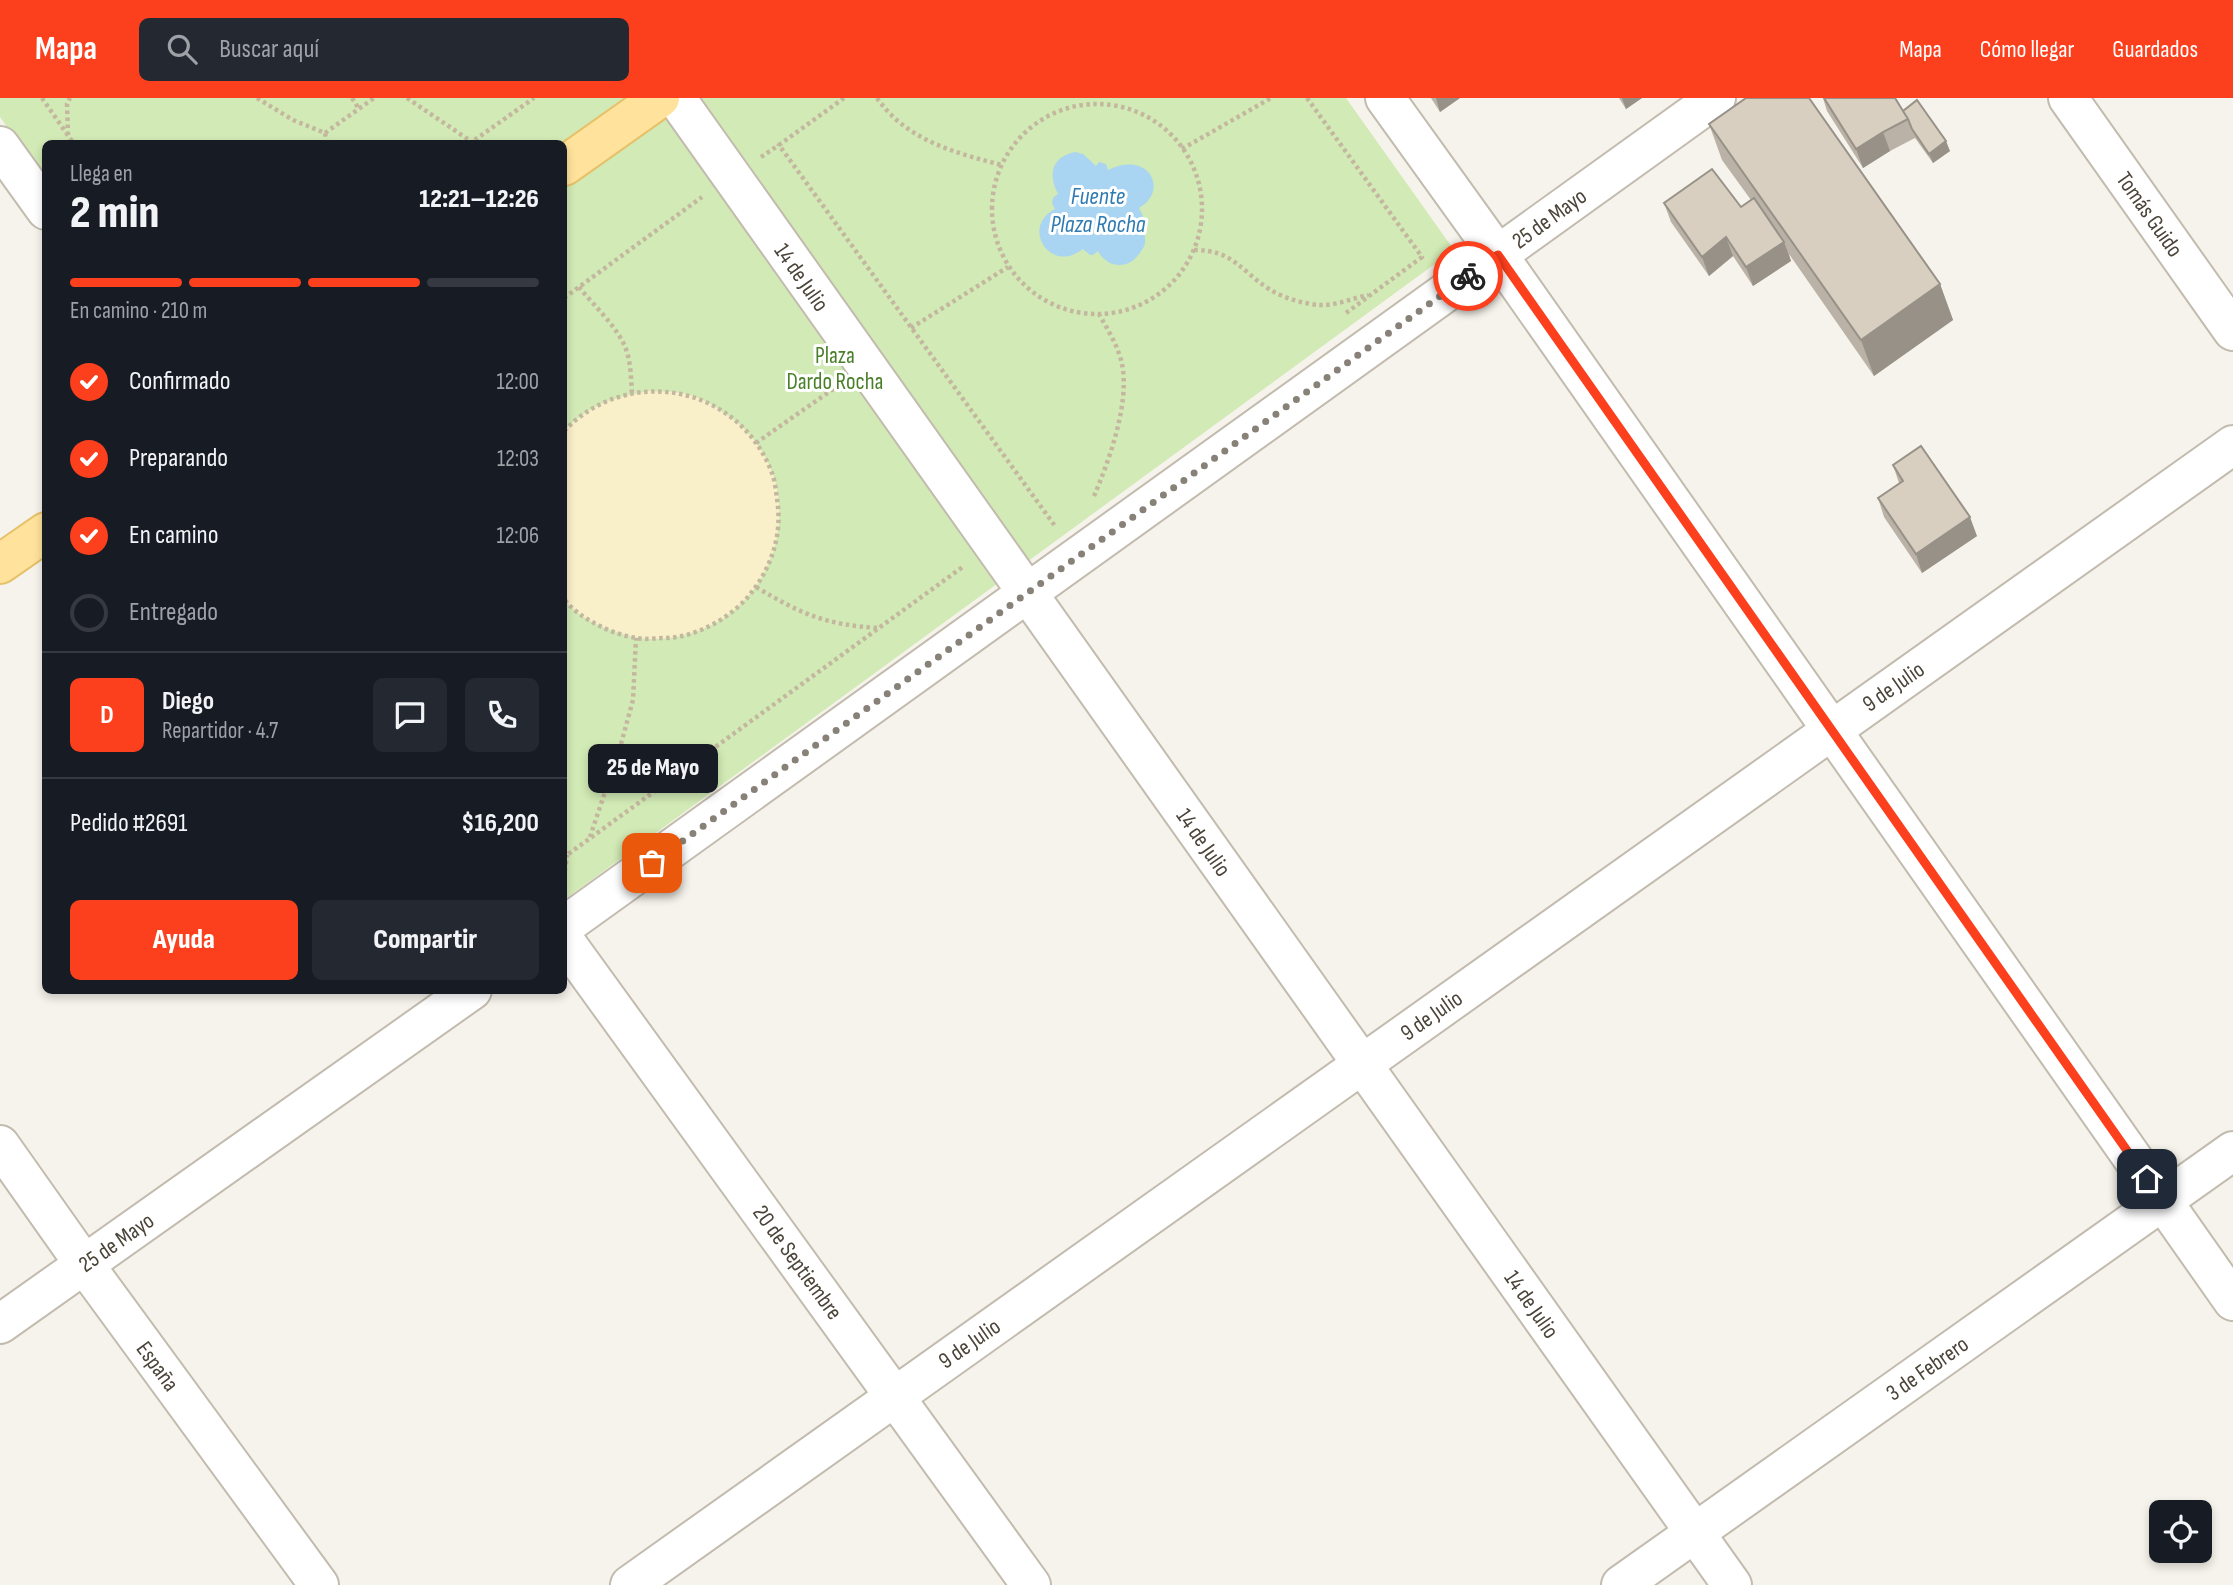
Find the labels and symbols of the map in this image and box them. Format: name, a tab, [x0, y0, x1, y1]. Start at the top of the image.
street label: Tomás Guido	[2110, 167, 2189, 263]
water label: Fuente Plaza Rocha	[1050, 182, 1146, 239]
street label: 25 de Mayo	[1507, 182, 1592, 255]
street label: 14 de Julio	[768, 238, 835, 317]
courier	[1433, 241, 1503, 311]
park label: Plaza Dardo Rocha	[787, 342, 883, 396]
street label: 9 de Julio	[1857, 655, 1930, 718]
callout: 25 de Mayo	[587, 744, 717, 793]
street label: 14 de Julio	[1170, 803, 1237, 882]
pin	[622, 833, 682, 893]
street label: 9 de Julio	[1395, 984, 1468, 1047]
pin	[2117, 1149, 2177, 1209]
street label: 20 de Septiembre	[746, 1200, 848, 1325]
street label: 25 de Mayo	[74, 1207, 160, 1279]
street label: 14 de Julio	[1498, 1265, 1565, 1344]
street label: 9 de Julio	[933, 1312, 1006, 1375]
street label: 3 de Febrero	[1881, 1330, 1974, 1407]
street label: España	[130, 1336, 185, 1397]

